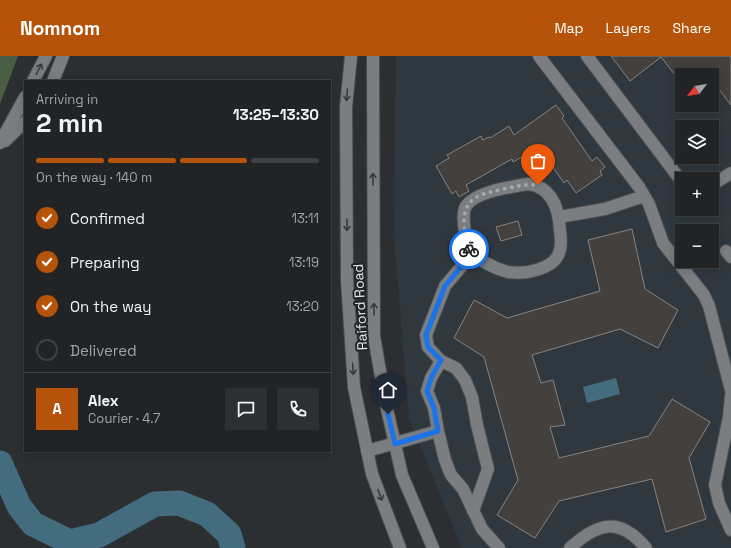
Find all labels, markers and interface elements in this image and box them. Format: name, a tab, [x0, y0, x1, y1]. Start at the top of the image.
text: Nomnom	[20, 16, 100, 41]
text: Map	[554, 19, 584, 37]
text: Layers	[606, 19, 650, 37]
text: Share	[672, 19, 711, 37]
one-way arrow	[36, 63, 43, 75]
north arrow	[675, 68, 719, 112]
map controls	[675, 68, 719, 268]
one-way arrow	[344, 88, 351, 101]
text: Arriving in	[36, 91, 98, 108]
text: 13:25–13:30	[233, 105, 319, 124]
text: 2 min	[36, 106, 103, 140]
button: layers	[675, 120, 719, 164]
pin	[521, 144, 555, 185]
icon: bag	[527, 150, 549, 172]
text: On the way · 140 m	[36, 169, 152, 186]
button: +	[675, 172, 719, 216]
one-way arrow	[369, 173, 377, 186]
icon: check	[36, 207, 58, 229]
text: Confirmed	[70, 209, 145, 228]
text: 13:11	[292, 210, 319, 227]
one-way arrow	[343, 218, 351, 231]
button: −	[675, 224, 719, 268]
courier	[449, 229, 489, 269]
icon: bike	[458, 238, 480, 260]
icon: check	[36, 251, 58, 273]
text: Preparing	[70, 253, 140, 272]
text: 13:19	[289, 254, 319, 271]
street label: Raiford Road	[349, 263, 371, 351]
icon: check	[36, 295, 58, 317]
text: On the way	[70, 297, 151, 316]
text: 13:20	[286, 298, 319, 315]
one-way arrow	[370, 303, 378, 316]
text: Delivered	[70, 341, 137, 360]
one-way arrow	[349, 362, 356, 375]
pin	[371, 373, 405, 414]
icon: home	[377, 379, 399, 401]
button: chat	[225, 388, 267, 430]
button: phone	[277, 388, 319, 430]
text: Alex	[88, 391, 119, 410]
text: A	[52, 399, 62, 418]
text: Courier · 4.7	[88, 410, 160, 427]
one-way arrow	[377, 489, 385, 501]

